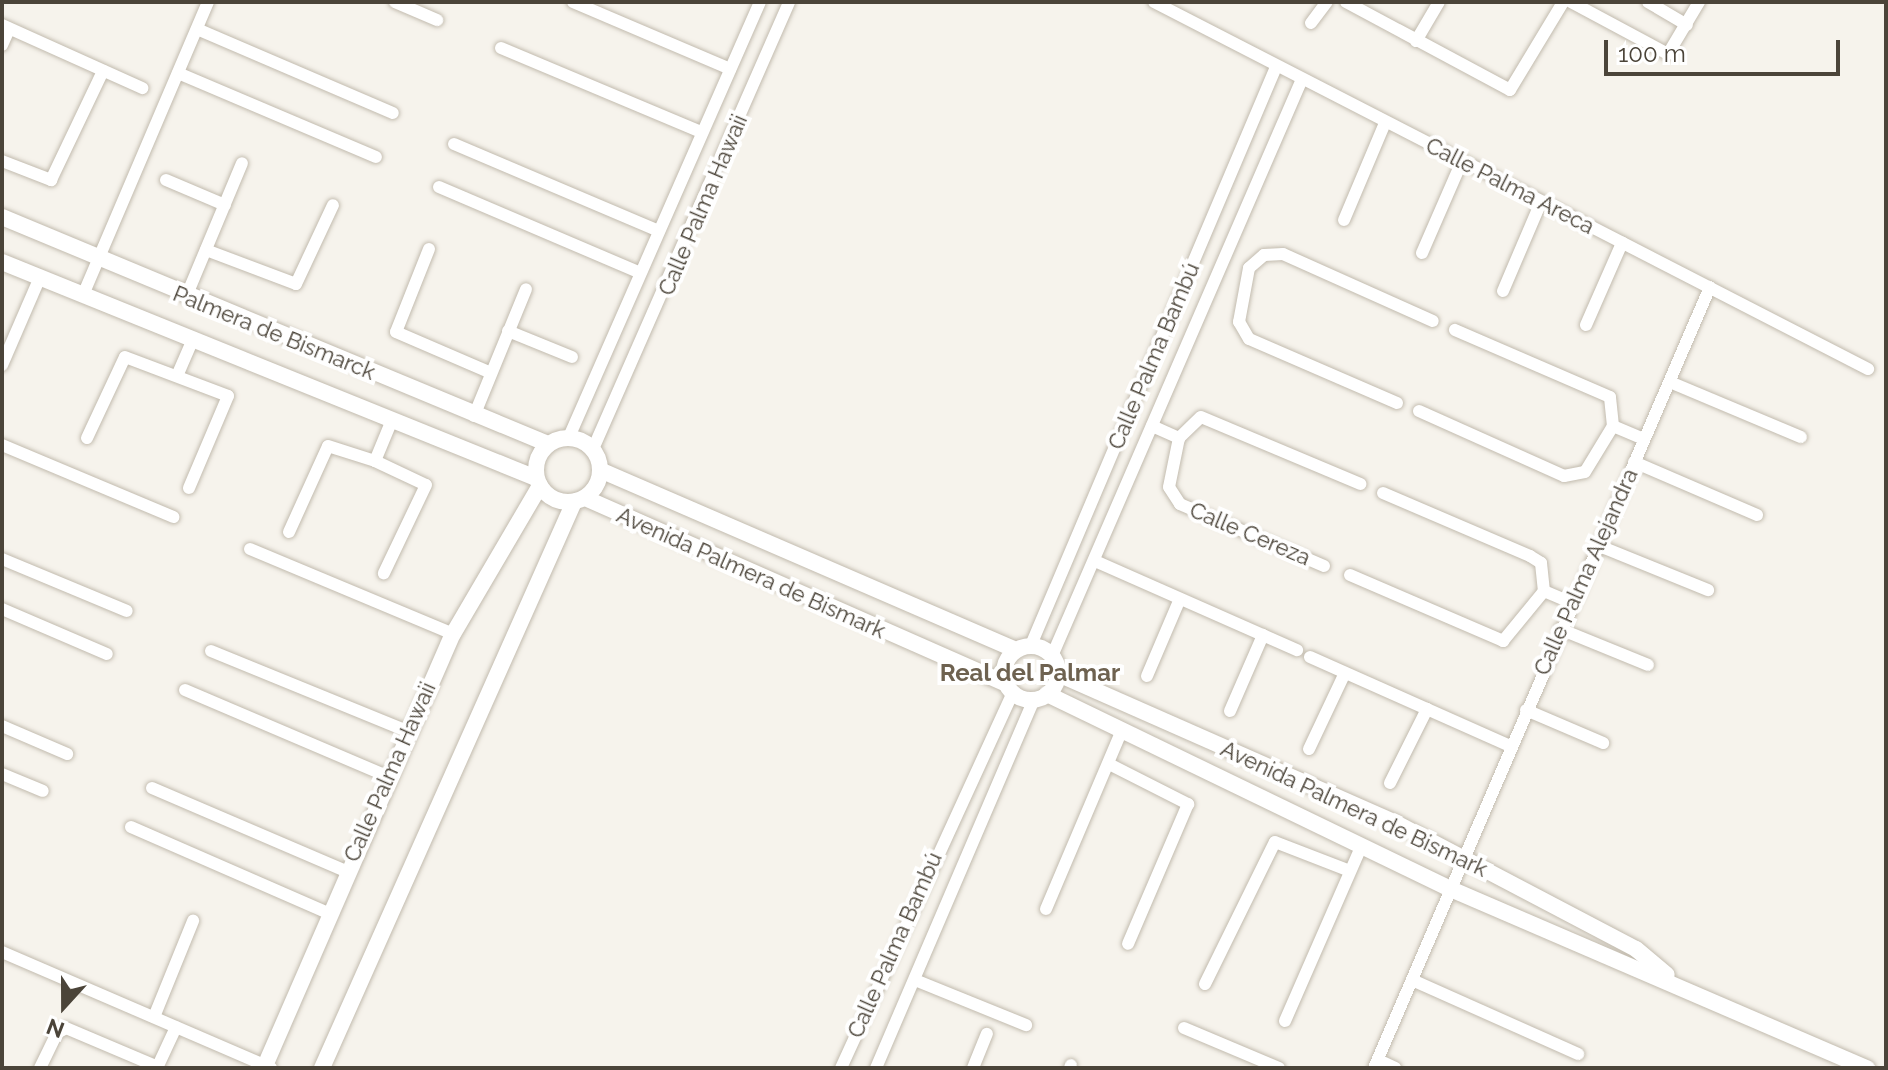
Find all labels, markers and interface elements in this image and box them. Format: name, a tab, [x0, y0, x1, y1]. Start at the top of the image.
scale bar	[1608, 24, 1844, 74]
text: 100 m	[1618, 39, 1686, 68]
street label: Calle Palma Hawaii	[653, 111, 753, 299]
street label: Calle Palma Areca	[1421, 132, 1599, 240]
street label: Calle Palma Bambú	[1103, 259, 1205, 453]
street label: Palmera de Bismarck	[169, 280, 379, 386]
street label: Calle Palma Alejandra	[1528, 464, 1644, 680]
street label: Calle Cereza	[1186, 497, 1314, 571]
street label: Avenida Palmera de Bismark	[613, 502, 889, 644]
district label: Real del Palmar	[939, 659, 1121, 687]
street label: Calle Palma Hawaii	[339, 678, 441, 866]
street label: Avenida Palmera de Bismark	[1217, 736, 1491, 882]
street label: Calle Palma Bambú	[842, 848, 948, 1042]
north arrow	[24, 966, 104, 1046]
text: N	[43, 1013, 68, 1044]

